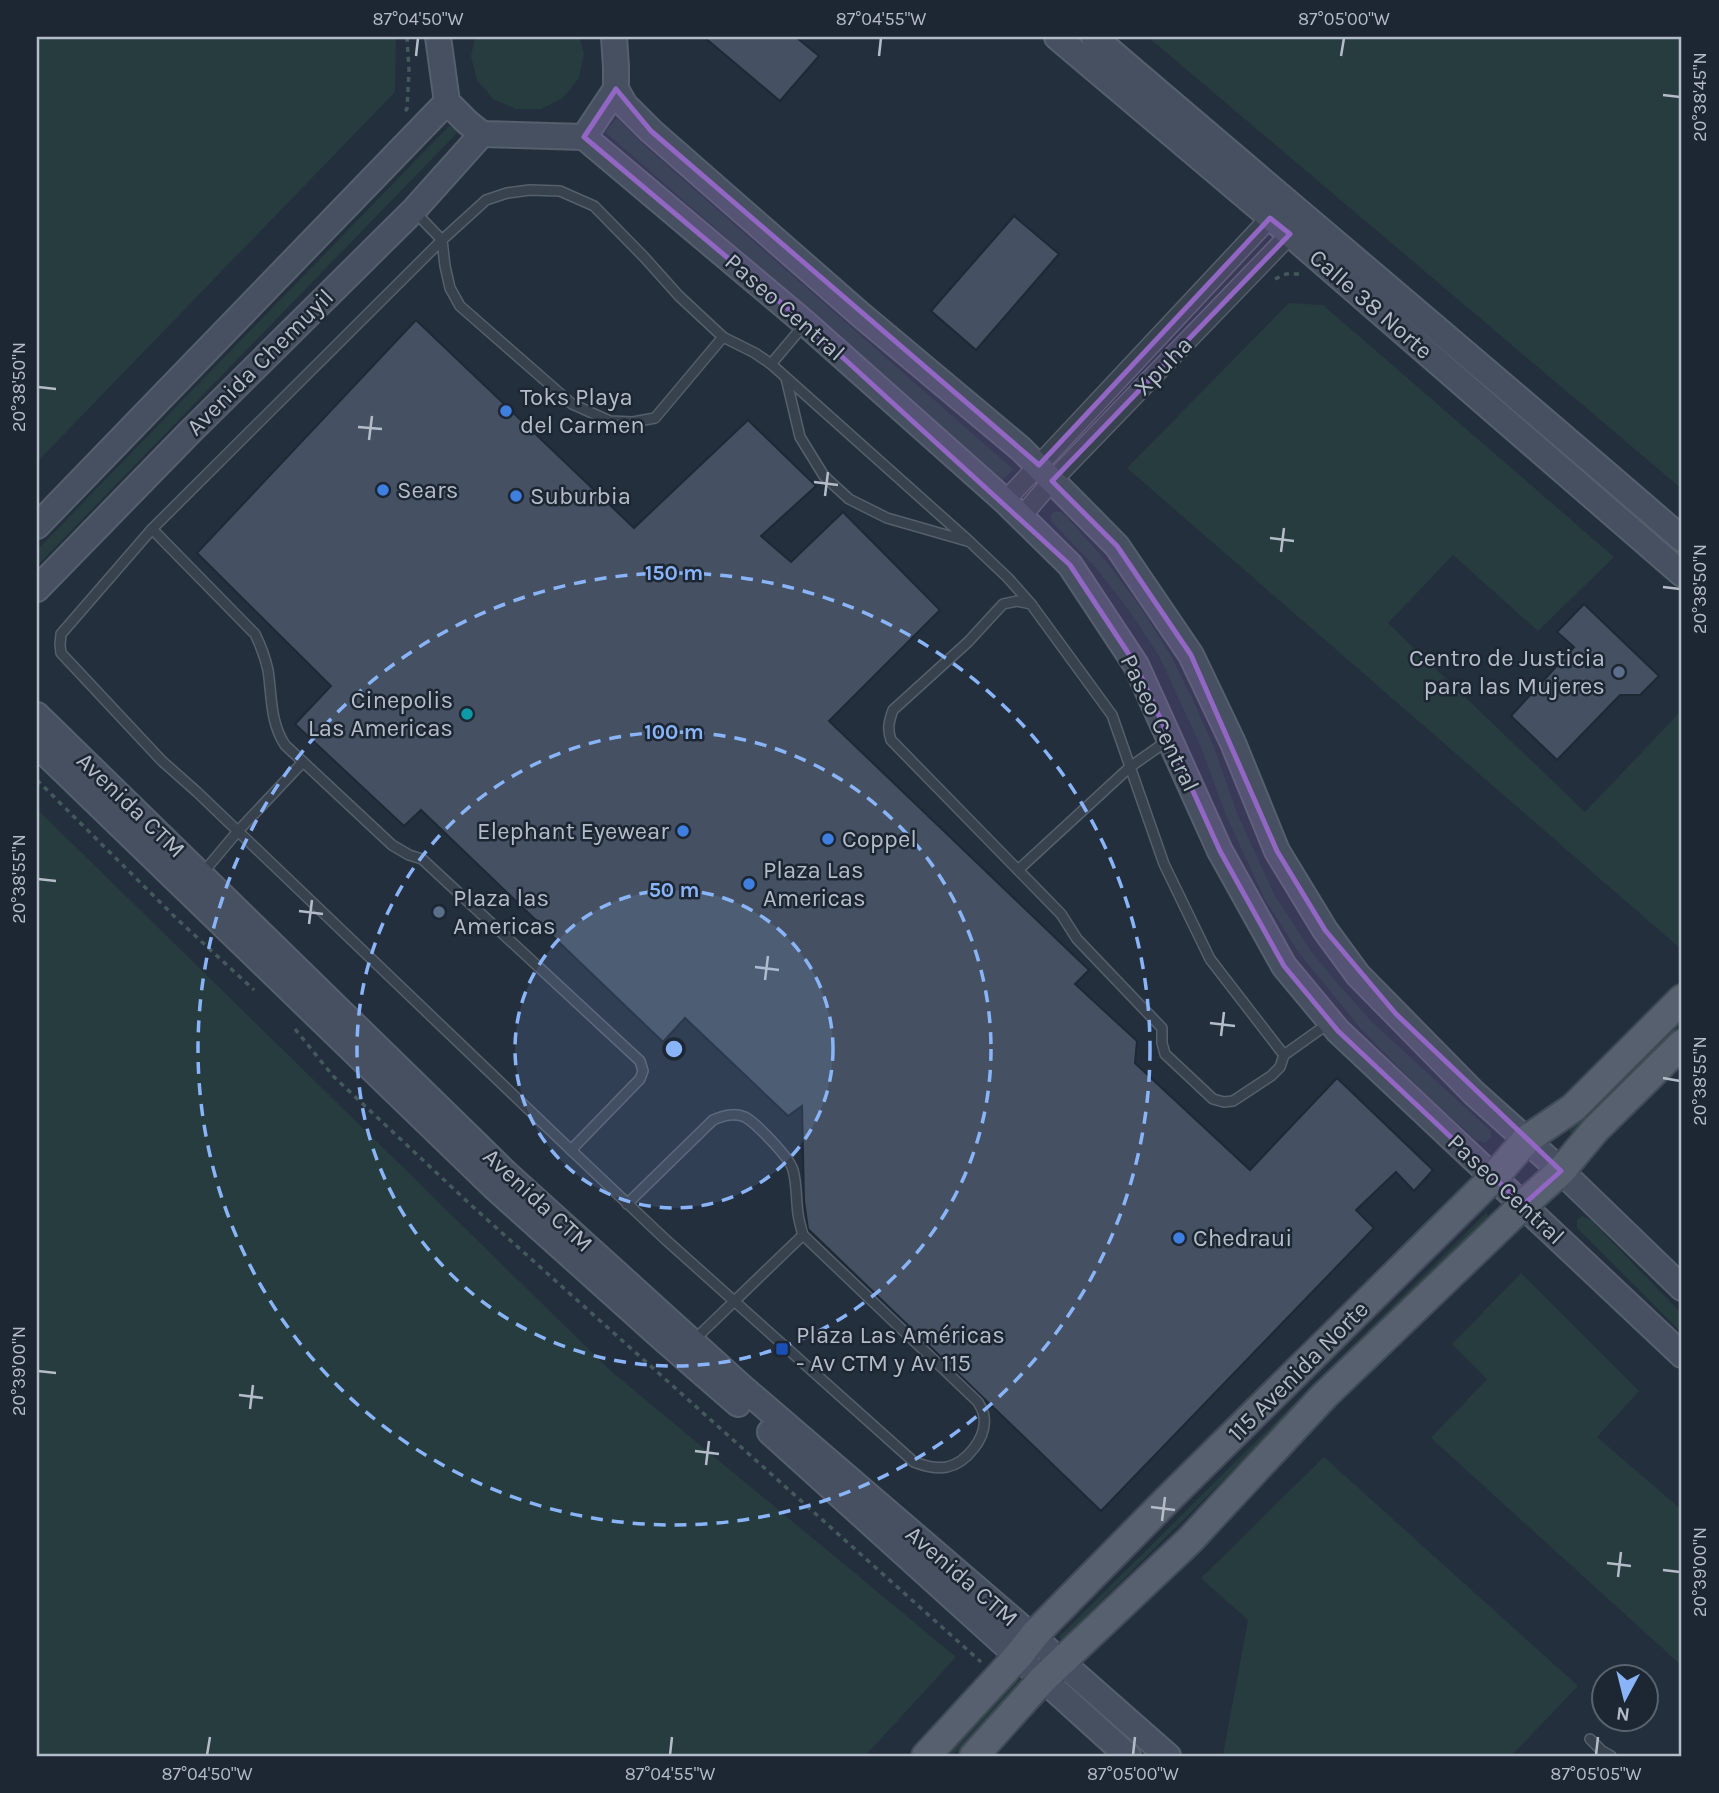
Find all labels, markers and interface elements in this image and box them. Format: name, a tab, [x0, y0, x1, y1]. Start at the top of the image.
text: 87°04'50"W	[372, 8, 464, 30]
text: 87°04'55"W	[836, 8, 926, 30]
text: 87°05'00"W	[1298, 8, 1390, 30]
text: 20°38'45"N	[1689, 52, 1711, 142]
street label: Calle 38 Norte	[1304, 243, 1438, 365]
street label: Paseo Central	[719, 247, 851, 367]
street label: Avenida Chemuyil	[181, 283, 339, 441]
street label: Xpuha	[1128, 331, 1198, 401]
text: 20°38'50"N	[8, 342, 30, 432]
place label: Toks Playa del Carmen	[520, 383, 645, 439]
marker: Toks Playa del Carmen	[498, 403, 514, 419]
place label: Sears	[397, 476, 458, 504]
marker: Sears	[375, 482, 391, 498]
place label: Suburbia	[530, 482, 631, 510]
marker: Suburbia	[508, 488, 524, 504]
text: 20°38'50"N	[1689, 544, 1711, 634]
text: 150 m	[645, 561, 703, 585]
place label: Centro de Justicia para las Mujeres	[1409, 644, 1605, 700]
street label: Paseo Central	[1115, 650, 1205, 796]
marker: Centro de Justicia para las Mujeres	[1611, 664, 1627, 680]
place label: Cinepolis Las Americas	[308, 686, 453, 742]
marker: Cinepolis Las Americas	[459, 706, 475, 722]
text: 100 m	[644, 720, 704, 744]
street label: Avenida CTM	[71, 746, 191, 864]
place label: Elephant Eyewear	[477, 817, 669, 845]
marker: Elephant Eyewear	[675, 823, 691, 839]
place label: Coppel	[842, 825, 917, 853]
marker: Coppel	[820, 831, 836, 847]
text: 20°38'55"N	[8, 834, 30, 924]
place label: Plaza Las Americas	[763, 856, 866, 912]
marker: Plaza Las Americas	[741, 876, 757, 892]
text: 50 m	[649, 878, 699, 902]
place label: Plaza las Americas	[453, 884, 556, 940]
marker: Plaza las Americas	[431, 904, 447, 920]
text: 20°38'55"N	[1689, 1036, 1711, 1126]
centre of rings	[662, 1037, 686, 1061]
street label: Paseo Central	[1442, 1128, 1570, 1250]
street label: Avenida CTM	[477, 1142, 599, 1258]
place label: Chedraui	[1193, 1224, 1292, 1252]
marker: Chedraui	[1171, 1230, 1187, 1246]
street label: 115 Avenida Norte	[1222, 1295, 1374, 1447]
place label: Plaza Las Américas - Av CTM y Av 115	[796, 1321, 1005, 1377]
text: 20°39'00"N	[8, 1326, 30, 1416]
marker: Plaza Las Américas - Av CTM y Av 115	[774, 1341, 790, 1357]
street label: Avenida CTM	[900, 1520, 1024, 1632]
text: 20°39'00"N	[1689, 1527, 1711, 1617]
north arrow	[1590, 1664, 1660, 1734]
text: N	[1615, 1702, 1631, 1726]
text: 87°04'50"W	[161, 1763, 253, 1785]
text: 87°04'55"W	[625, 1763, 715, 1785]
text: 87°05'00"W	[1087, 1763, 1179, 1785]
text: 87°05'05"W	[1550, 1763, 1642, 1785]

